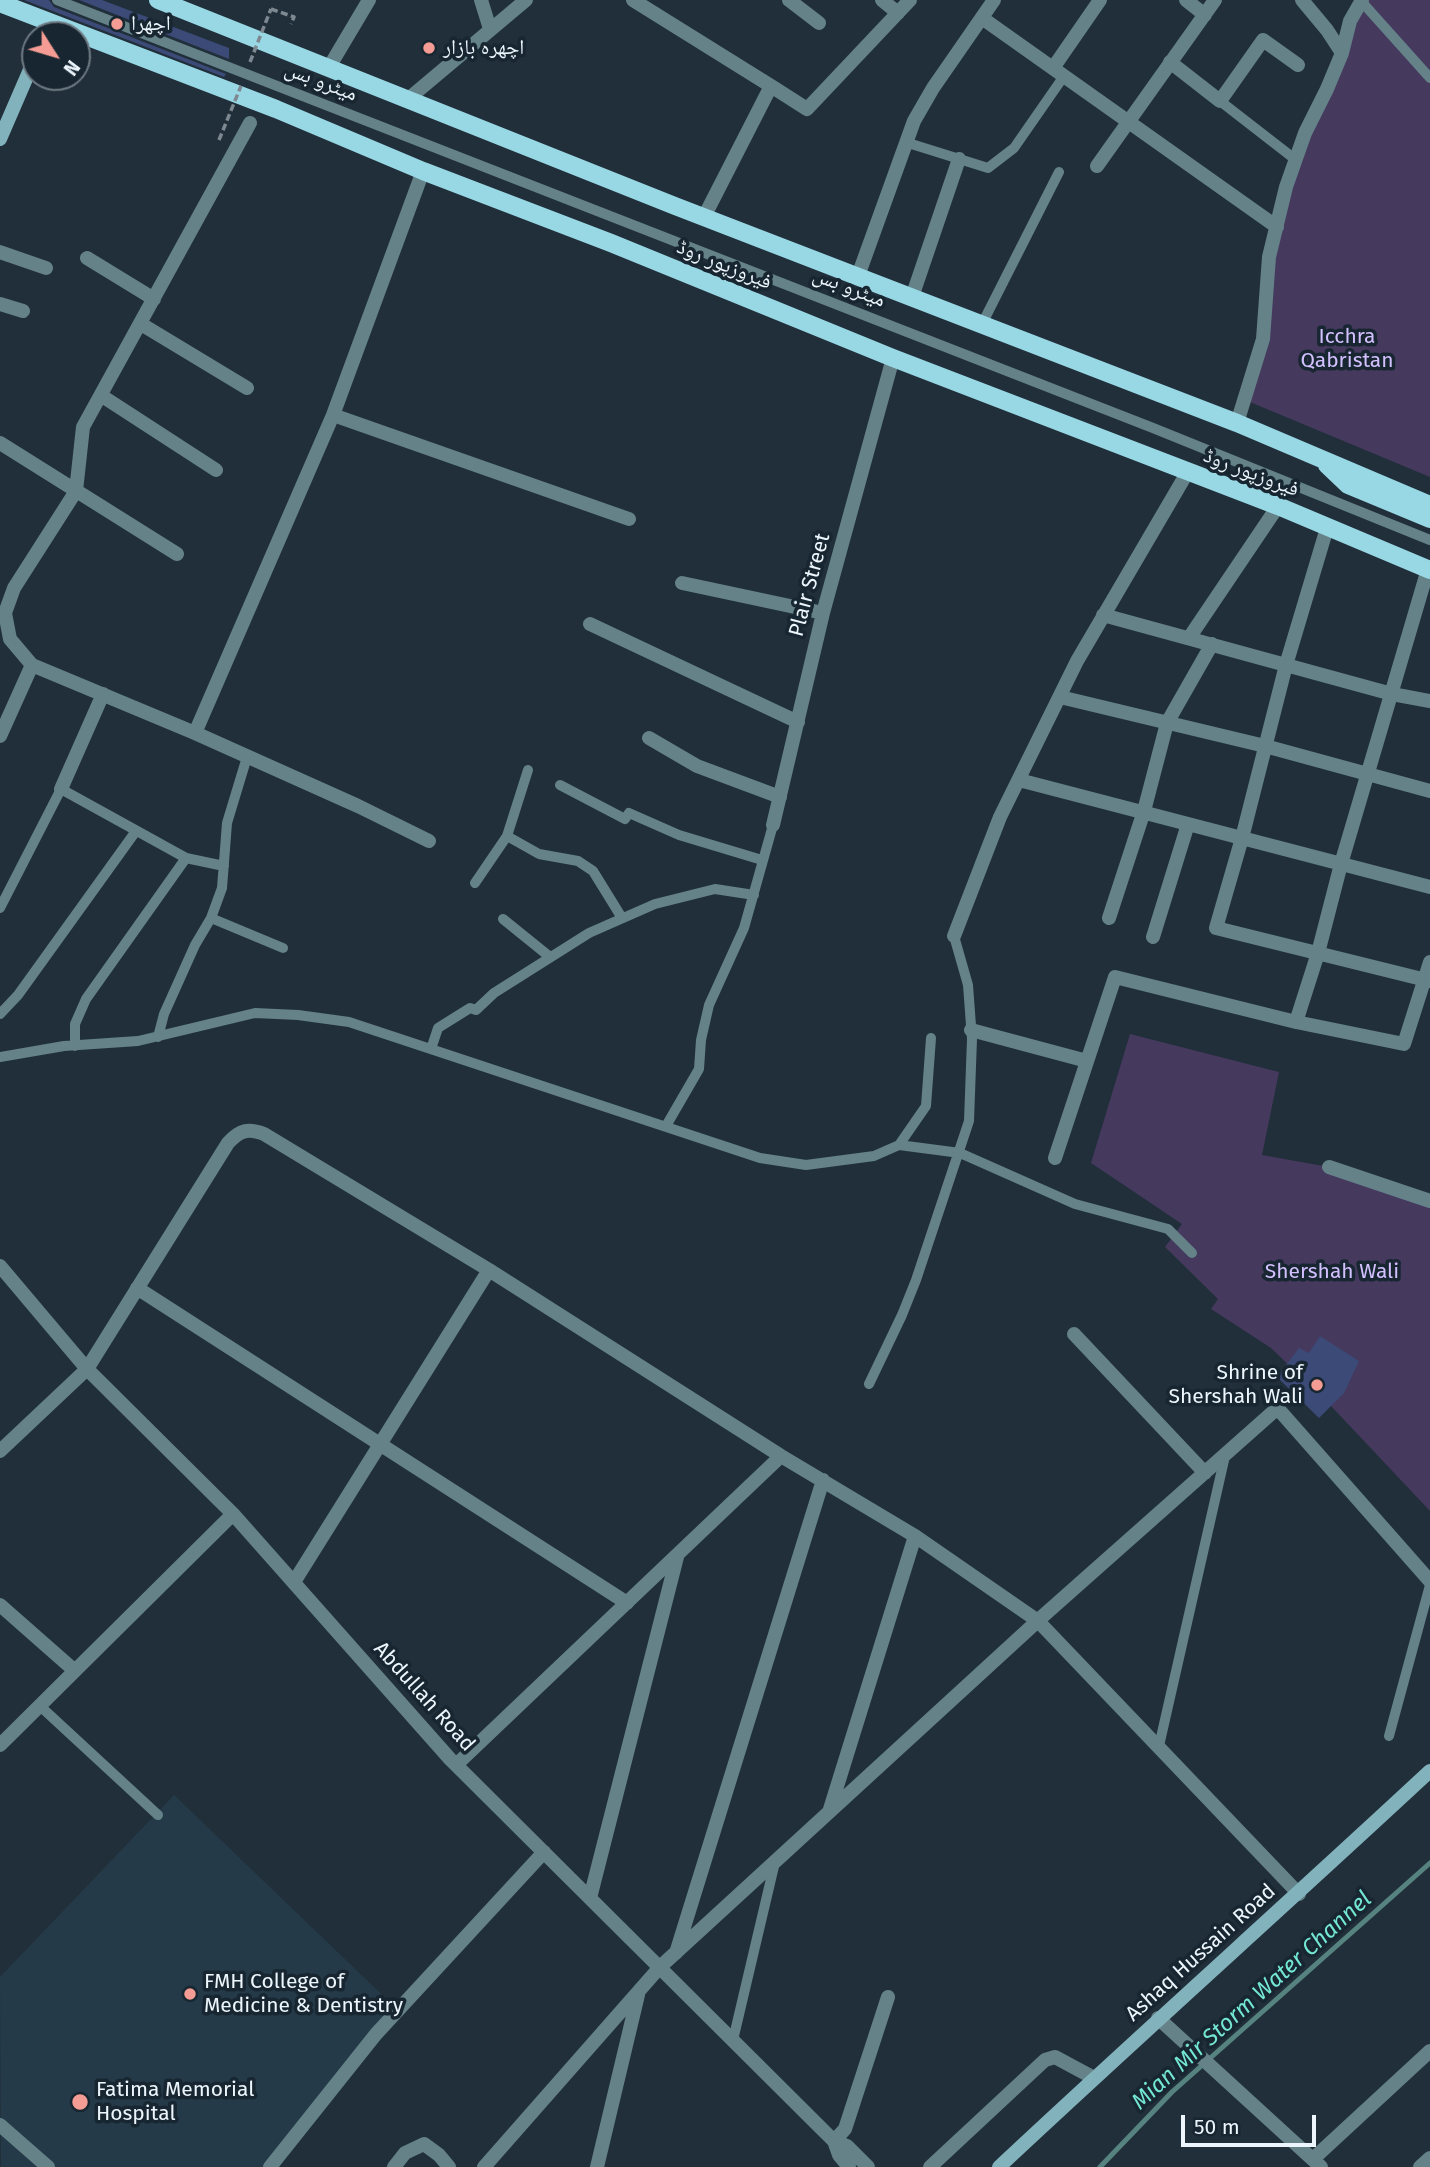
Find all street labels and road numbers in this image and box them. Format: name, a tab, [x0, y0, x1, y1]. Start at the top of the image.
street label: میٹرو بس	[281, 57, 361, 107]
street label: فیروزپور روڈ	[673, 235, 775, 295]
street label: میٹرو بس	[809, 263, 889, 313]
street label: فیروزپور روڈ	[1200, 443, 1302, 503]
street label: Plair Street	[784, 531, 836, 639]
street label: Abdullah Road	[368, 1637, 480, 1757]
street label: Ashaq Hussain Road	[1121, 1879, 1281, 2027]

